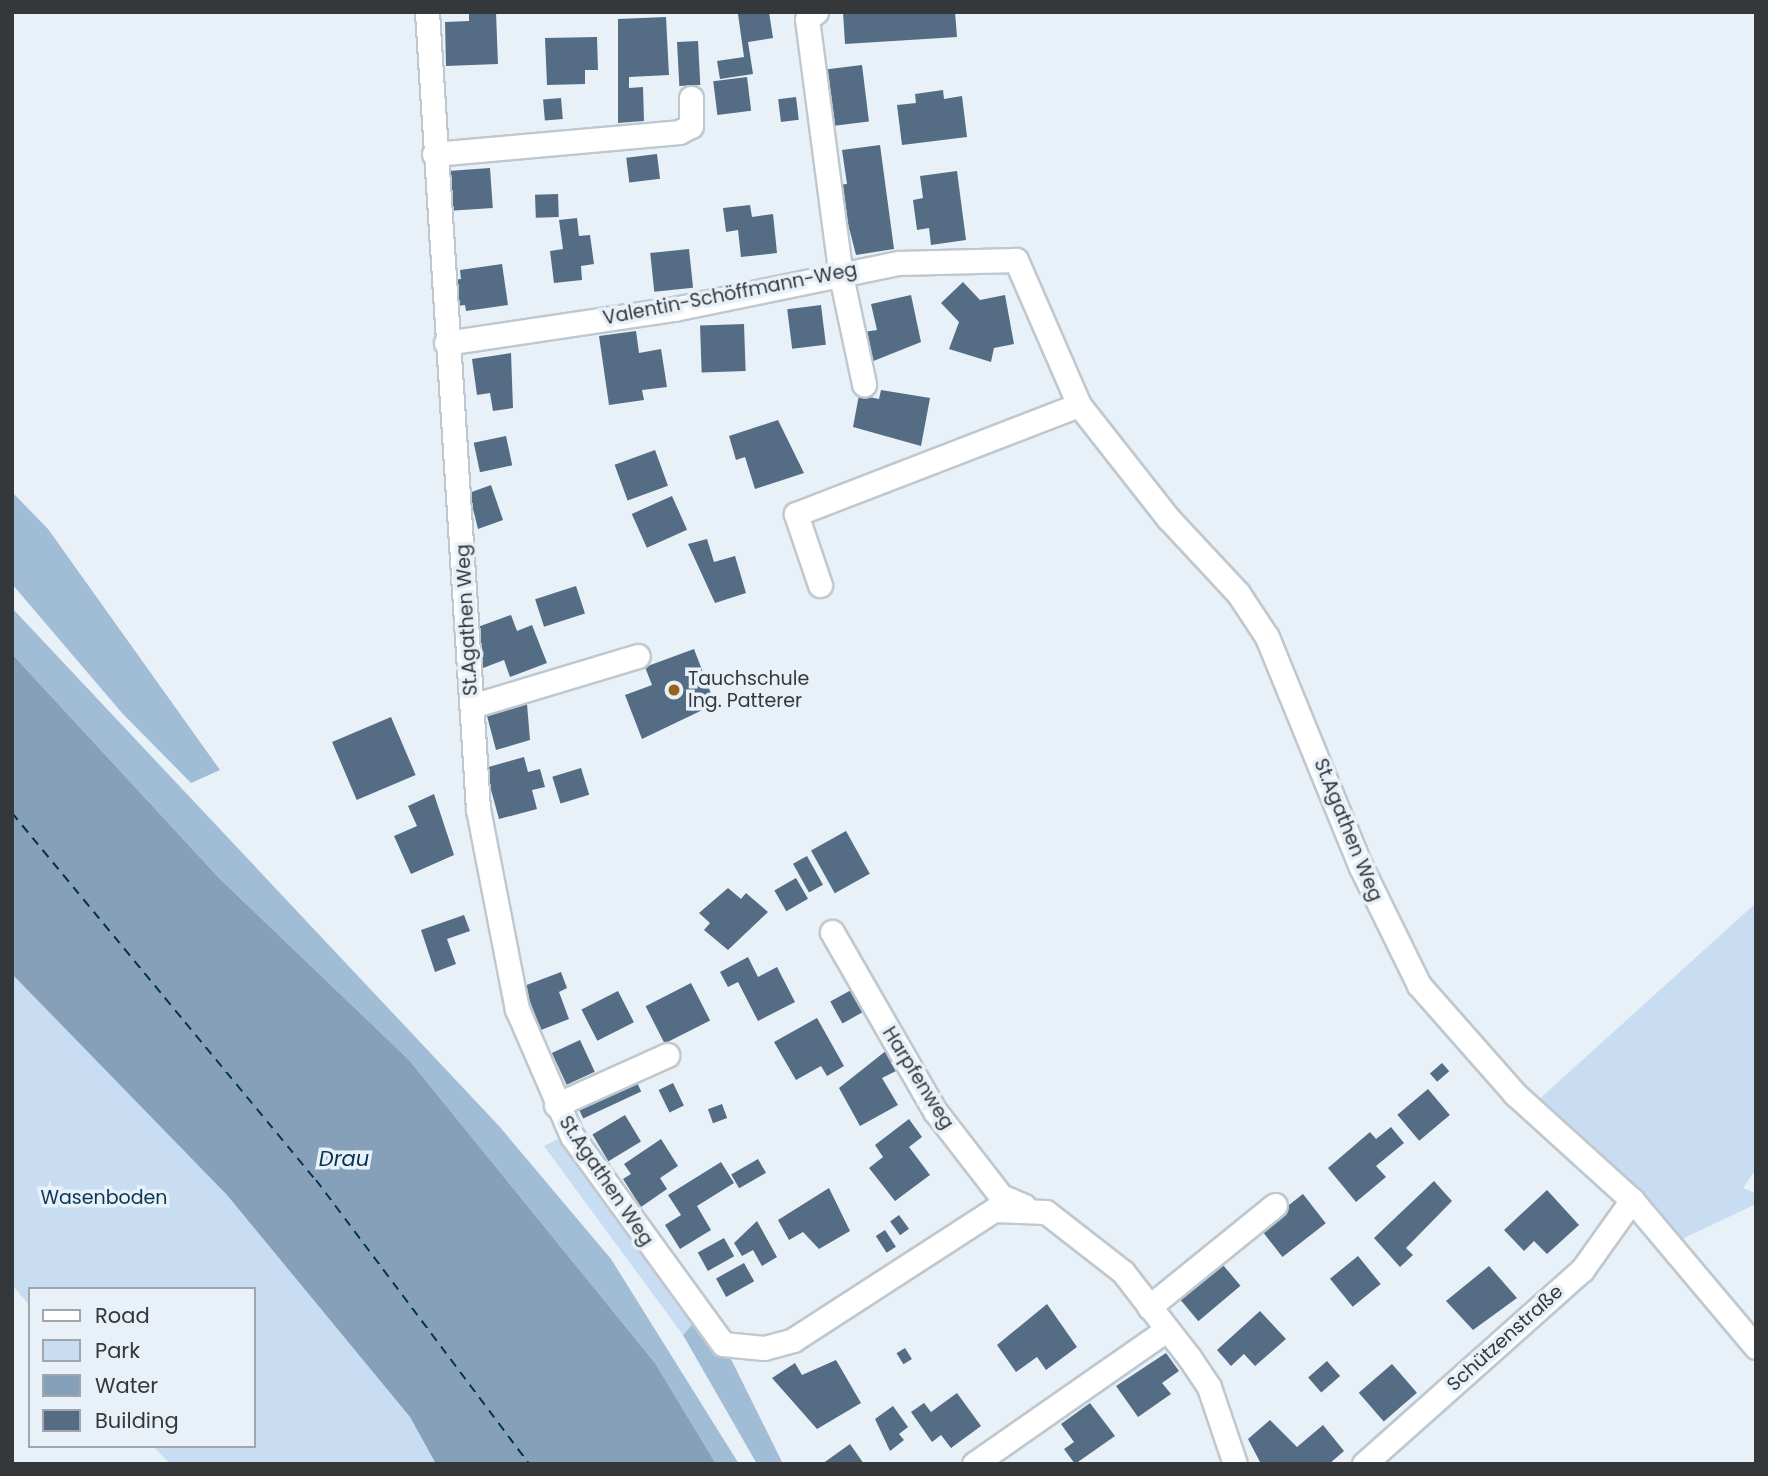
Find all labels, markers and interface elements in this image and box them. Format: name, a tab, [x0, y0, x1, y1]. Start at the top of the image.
street label: Valentin-Schöffmann-Weg	[601, 258, 859, 330]
street label: St.Agathen Weg	[452, 544, 482, 696]
place label: Tauchschule Ing. Patterer	[688, 668, 809, 712]
marker: Tauchschule Ing. Patterer	[666, 682, 682, 698]
street label: St.Agathen Weg	[1309, 755, 1387, 905]
street label: Harpfenweg	[878, 1023, 958, 1133]
street label: St.Agathen Weg	[554, 1112, 658, 1250]
water label: Drau	[319, 1146, 369, 1172]
park label: Wasenboden	[40, 1187, 168, 1209]
street label: Schützenstraße	[1442, 1280, 1568, 1396]
legend	[28, 1287, 256, 1448]
text: Road	[95, 1301, 150, 1330]
text: Park	[95, 1336, 140, 1365]
text: Water	[95, 1371, 158, 1400]
text: Building	[95, 1406, 179, 1435]

